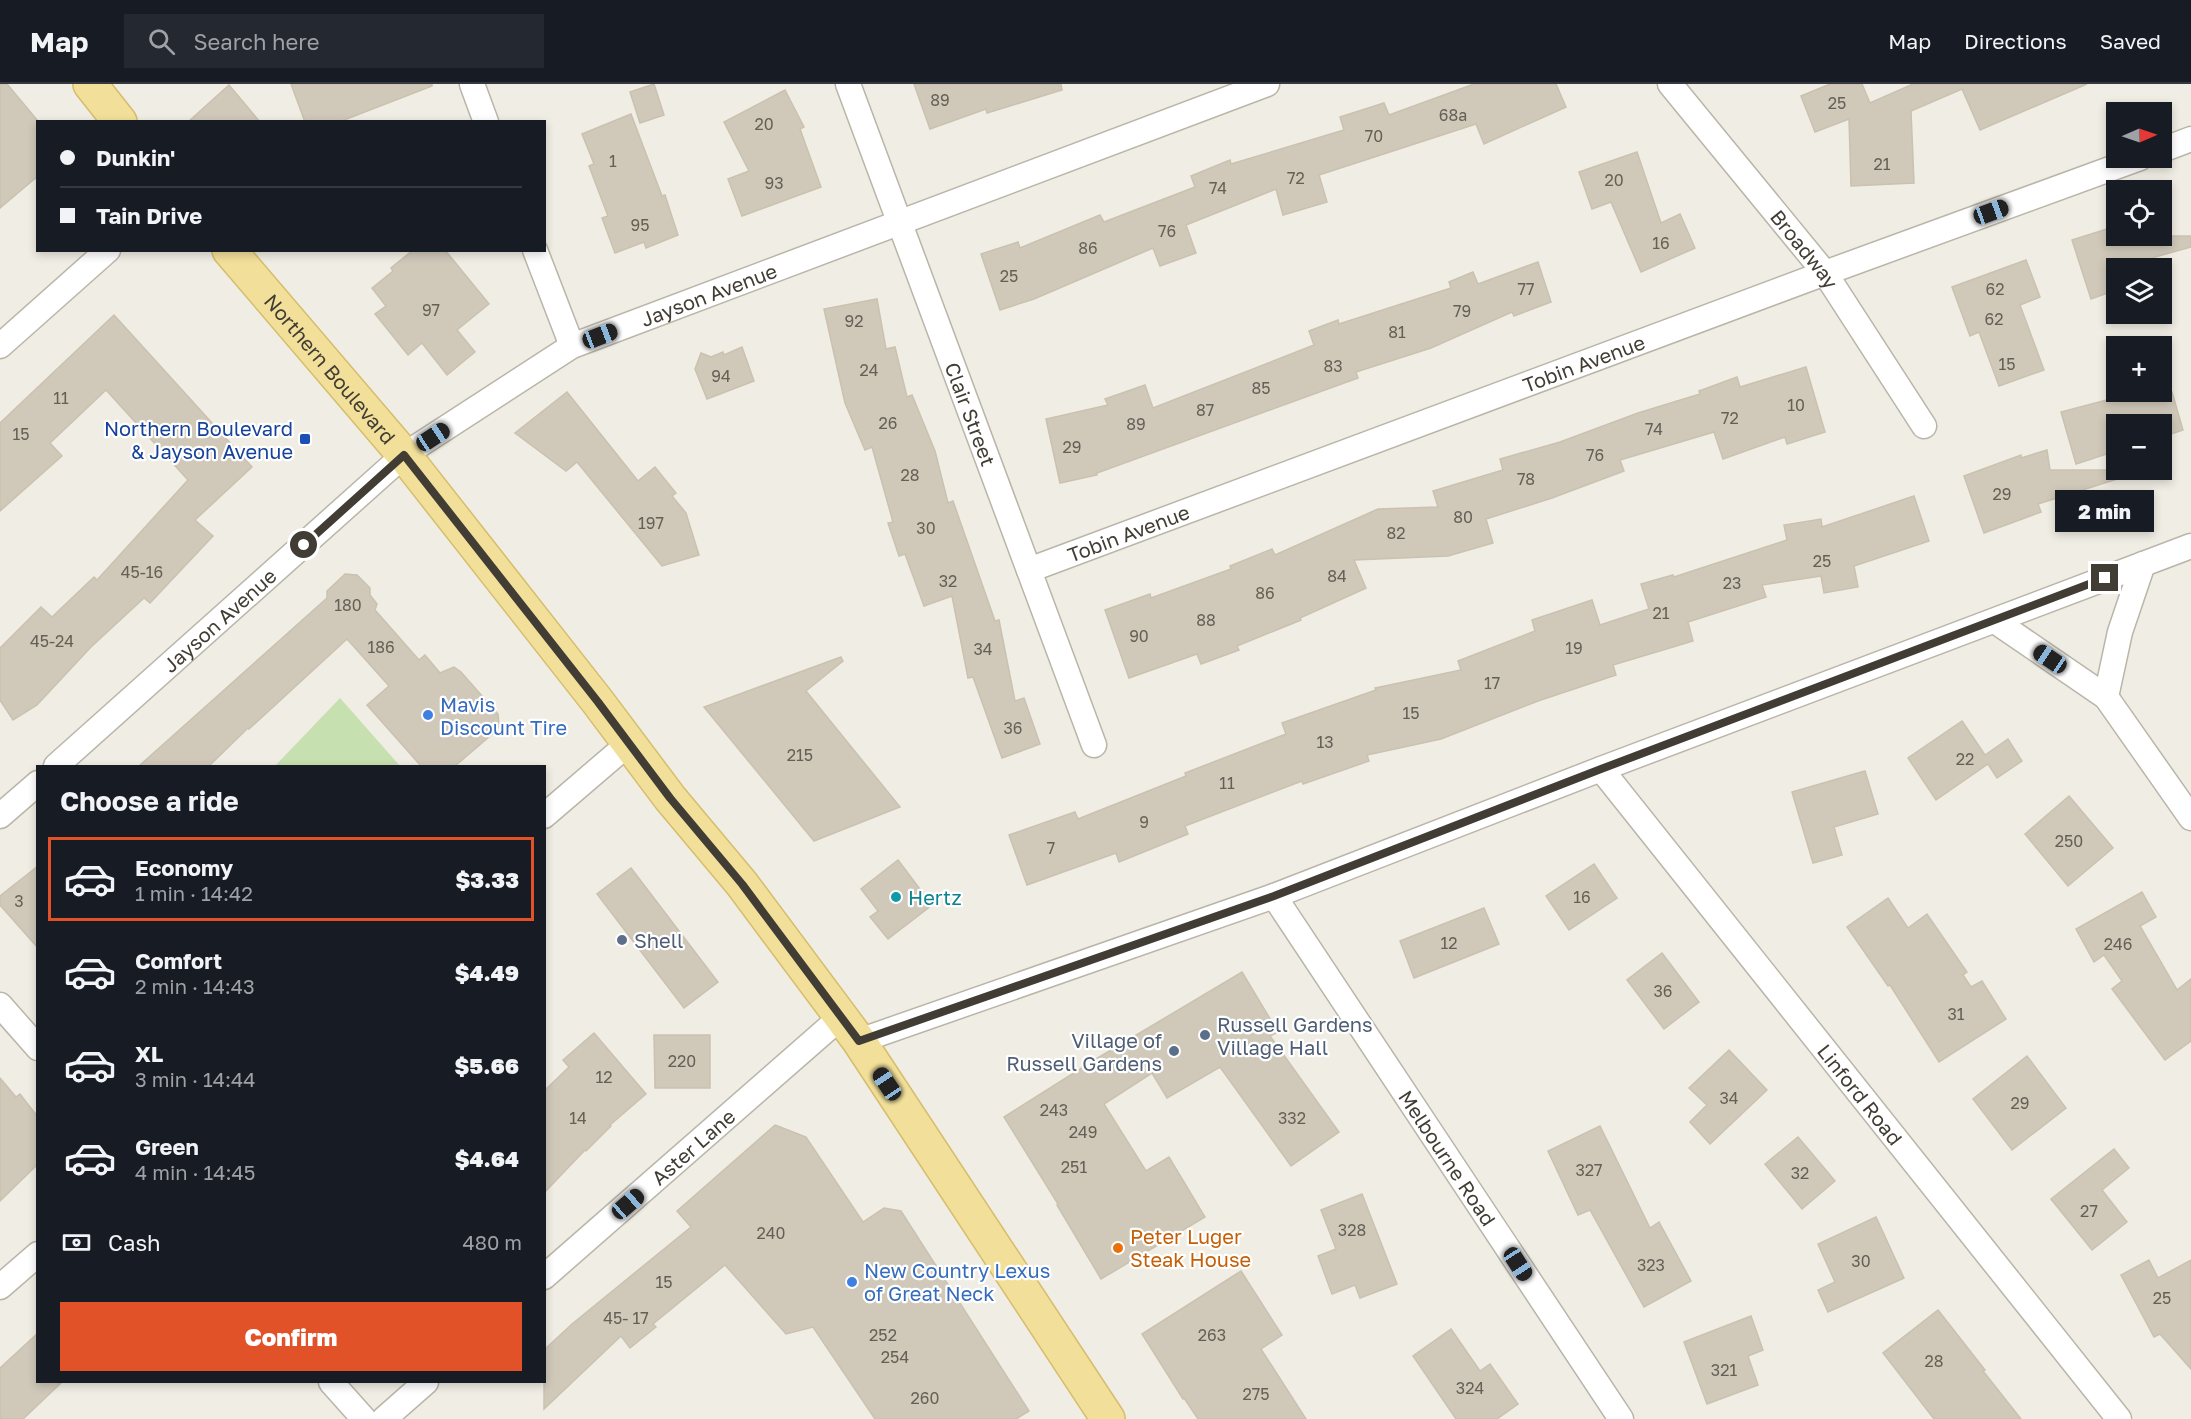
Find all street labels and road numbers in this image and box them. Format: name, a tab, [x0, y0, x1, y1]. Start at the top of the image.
street label: Broadway	[1766, 205, 1844, 293]
street label: Jayson Avenue	[637, 258, 780, 331]
street label: Northern Boulevard	[260, 289, 401, 448]
street label: Tobin Avenue	[1519, 329, 1648, 397]
street label: Clair Street	[941, 359, 1001, 469]
street label: Tobin Avenue	[1064, 499, 1193, 567]
street label: Jayson Avenue	[158, 563, 281, 677]
street label: Linford Road	[1813, 1039, 1908, 1150]
street label: Melbourne Road	[1394, 1085, 1501, 1230]
street label: Aster Lane	[646, 1104, 740, 1190]

